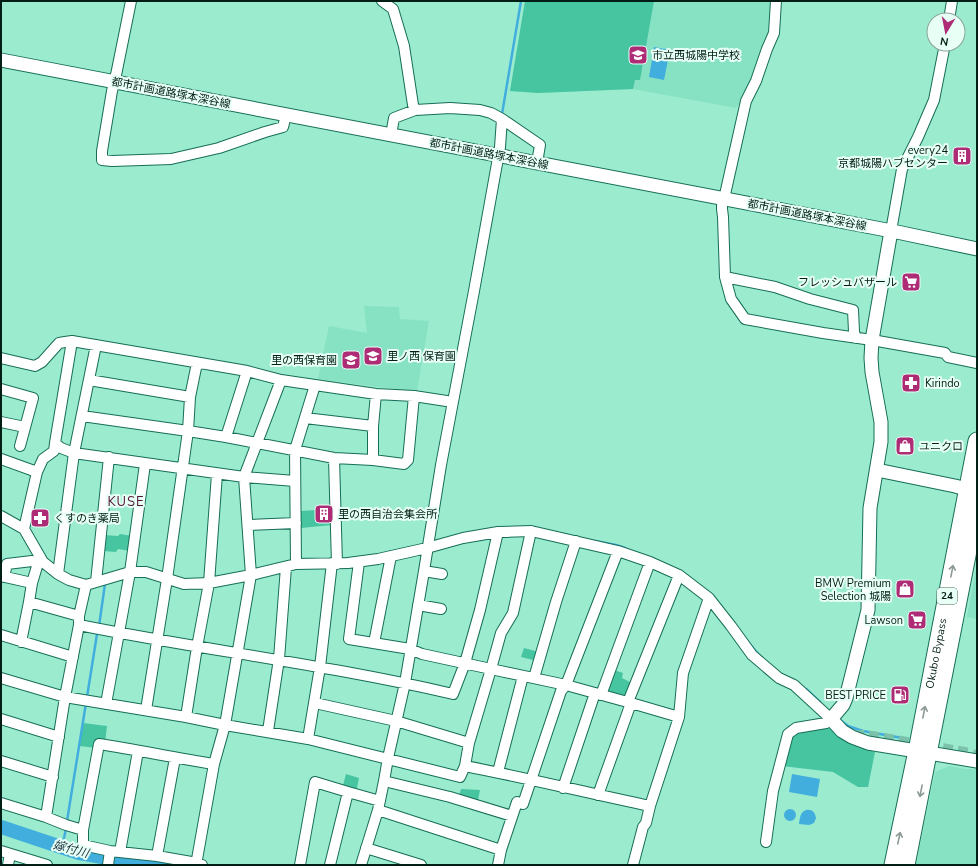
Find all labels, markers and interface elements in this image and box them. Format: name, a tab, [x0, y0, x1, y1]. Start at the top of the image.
north arrow	[926, 12, 966, 52]
text: N	[939, 33, 950, 49]
school or university icon: 市立西城陽中学校	[627, 44, 649, 66]
place label: 市立西城陽中学校	[652, 48, 740, 63]
street label: 都市計画道路塚本深谷線	[110, 74, 232, 112]
street label: 都市計画道路塚本深谷線	[428, 135, 550, 173]
place label: every24 京都城陽ハブセンター	[838, 143, 948, 171]
building icon: every24 京都城陽ハブセンター	[951, 145, 973, 167]
street label: 都市計画道路塚本深谷線	[746, 196, 868, 234]
supermarket icon: フレッシュバザール	[900, 271, 922, 293]
place label: フレッシュバザール	[798, 275, 897, 290]
school or university icon: 里ノ西 保育園	[362, 345, 384, 367]
school or university icon: 里の西保育園	[340, 349, 362, 371]
place label: 里ノ西 保育園	[387, 349, 456, 364]
place label: 里の西保育園	[271, 353, 337, 368]
pharmacy icon: Kirindo	[900, 372, 922, 394]
place label: Kirindo	[925, 376, 960, 391]
shop icon: ユニクロ	[894, 435, 916, 457]
place label: ユニクロ	[919, 439, 963, 454]
district label: KUSE	[107, 493, 145, 511]
building icon: 里の西自治会集会所	[313, 503, 335, 525]
pharmacy icon: くすのき薬局	[29, 507, 51, 529]
place label: 里の西自治会集会所	[338, 507, 438, 522]
place label: くすのき薬局	[54, 511, 120, 526]
one-way arrow	[948, 565, 956, 578]
place label: BMW Premium Selection 城陽	[815, 576, 891, 604]
shop icon: BMW Premium Selection 城陽	[894, 578, 916, 600]
road number: 24	[937, 588, 957, 604]
supermarket icon: Lawson	[906, 609, 928, 631]
place label: Lawson	[864, 613, 903, 628]
street label: Okubo Bypass	[922, 617, 950, 690]
fuel station icon: BEST PRICE	[889, 684, 911, 706]
place label: BEST PRICE	[825, 688, 886, 703]
one-way arrow	[920, 706, 928, 719]
one-way arrow	[917, 785, 925, 798]
one-way arrow	[895, 831, 903, 844]
water label: 嫁付川	[52, 837, 92, 862]

